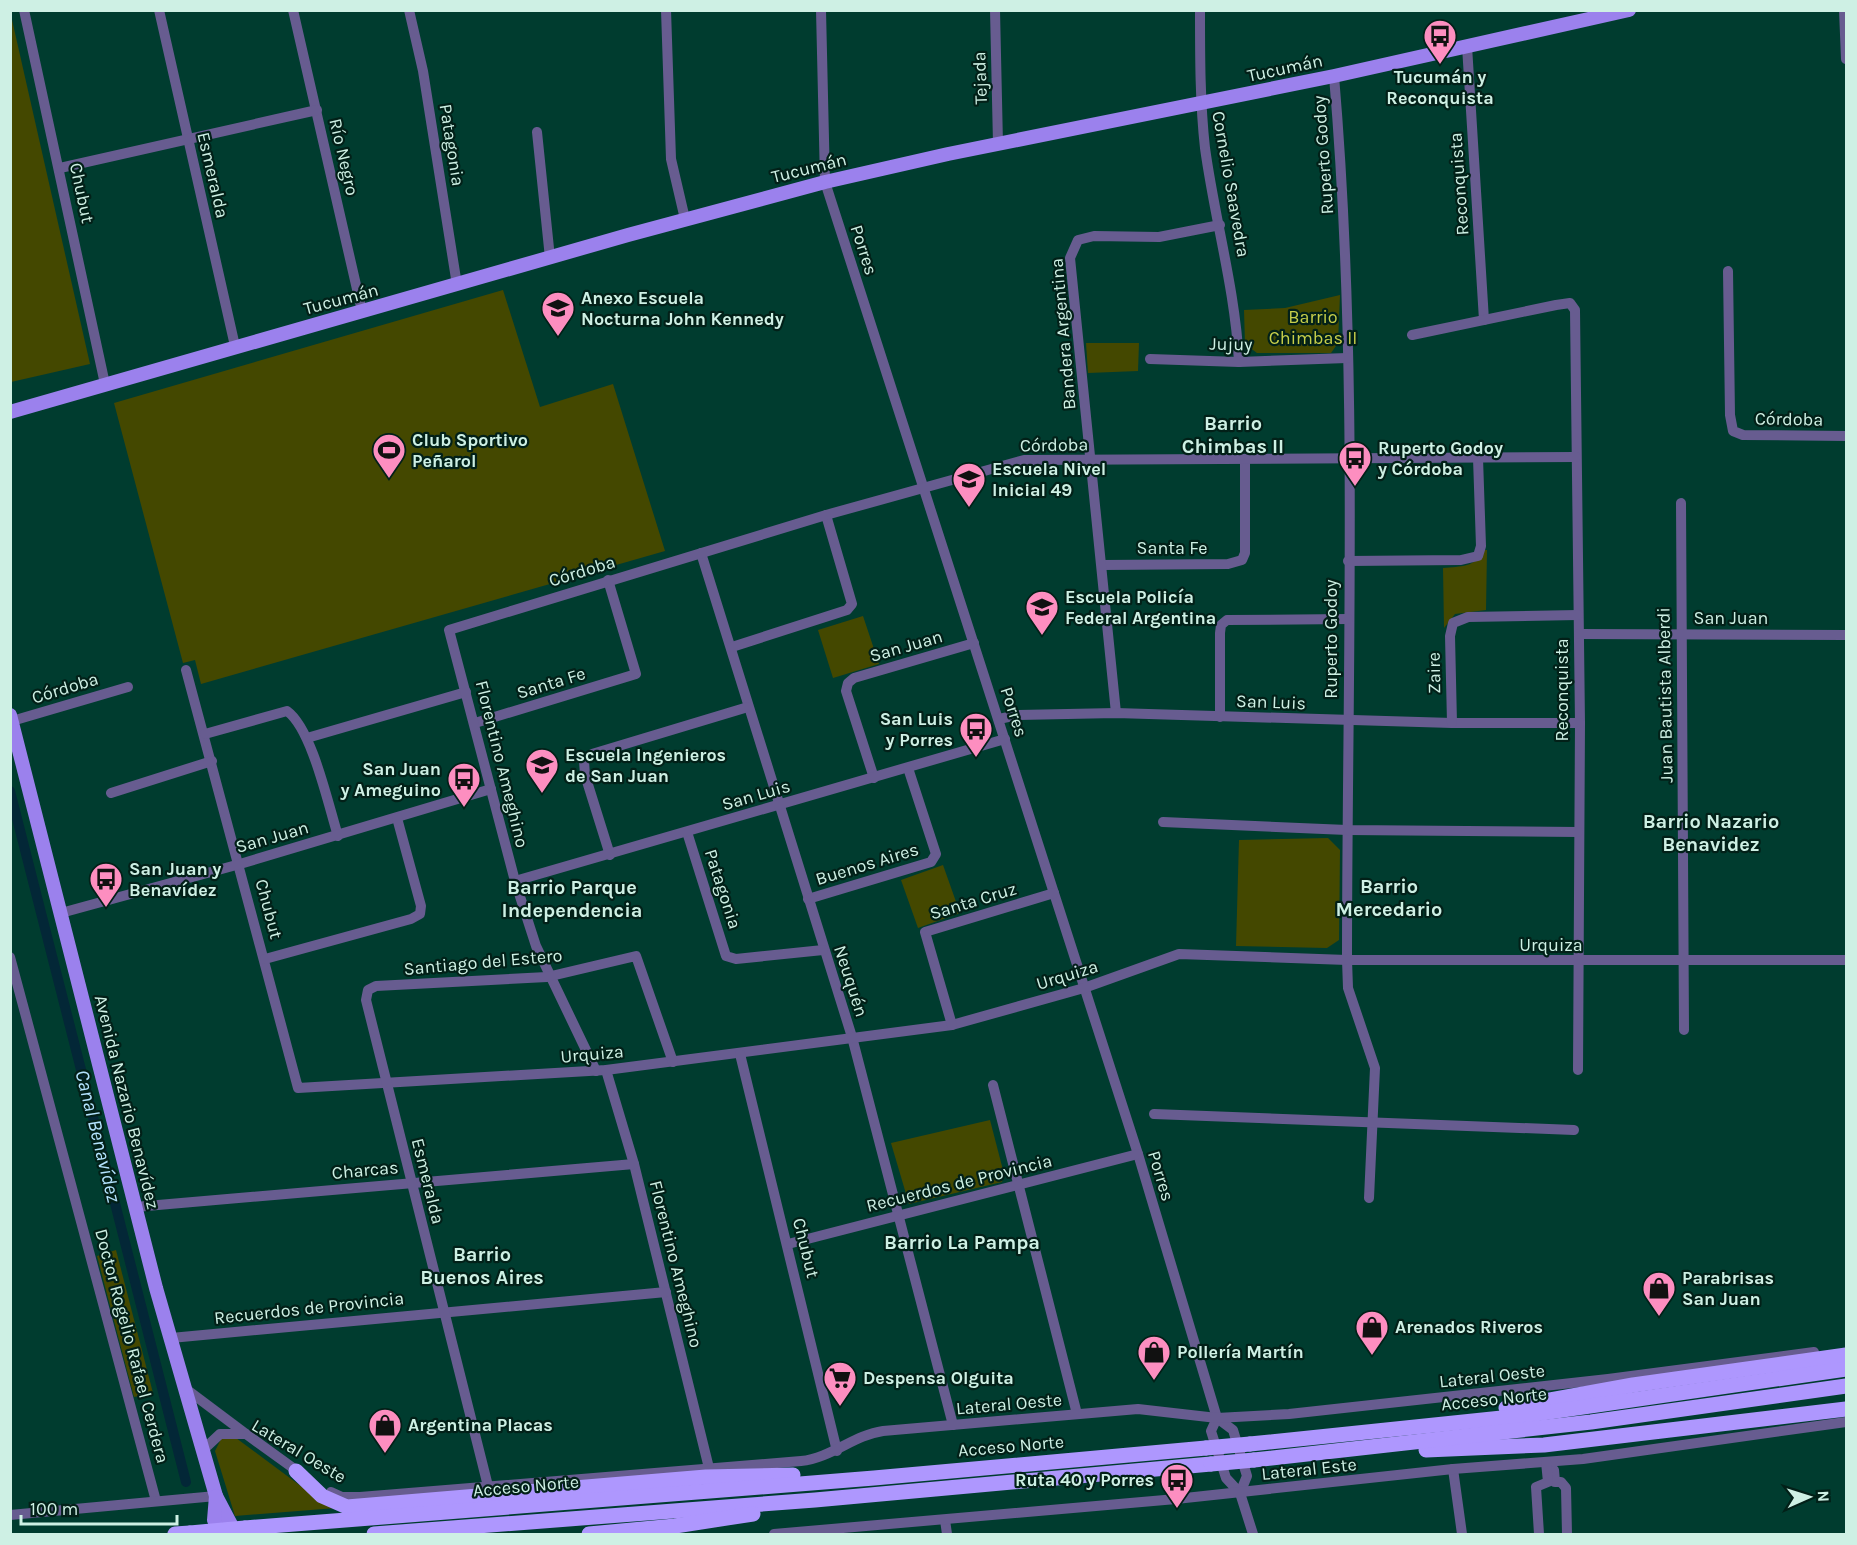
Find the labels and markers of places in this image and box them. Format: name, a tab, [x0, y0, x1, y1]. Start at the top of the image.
bus stop icon: Tucumán y Reconquista	[1422, 18, 1458, 65]
place label: Tucumán y Reconquista	[1386, 66, 1494, 109]
place label: Anexo Escuela Nocturna John Kennedy	[581, 287, 784, 330]
school or university icon: Anexo Escuela Nocturna John Kennedy	[540, 290, 576, 337]
place label: Club Sportivo Peñarol	[412, 429, 528, 472]
sports icon: Club Sportivo Peñarol	[371, 432, 407, 479]
place label: Ruperto Godoy y Córdoba	[1378, 437, 1503, 480]
bus stop icon: Ruperto Godoy y Córdoba	[1337, 440, 1373, 487]
place label: Escuela Nivel Inicial 49	[992, 458, 1106, 501]
school or university icon: Escuela Nivel Inicial 49	[951, 461, 987, 508]
place label: Escuela Policía Federal Argentina	[1065, 586, 1216, 629]
school or university icon: Escuela Policía Federal Argentina	[1024, 589, 1060, 636]
place label: San Luis y Porres	[880, 708, 953, 751]
bus stop icon: San Luis y Porres	[958, 711, 994, 758]
place label: Escuela Ingenieros de San Juan	[565, 744, 726, 787]
school or university icon: Escuela Ingenieros de San Juan	[524, 747, 560, 794]
place label: San Juan y Ameguino	[340, 758, 441, 801]
bus stop icon: San Juan y Ameguino	[446, 761, 482, 808]
place label: San Juan y Benavídez	[129, 858, 221, 901]
bus stop icon: San Juan y Benavídez	[88, 861, 124, 908]
place label: Parabrisas San Juan	[1682, 1267, 1774, 1310]
shop icon: Parabrisas San Juan	[1641, 1270, 1677, 1317]
shop icon: Arenados Riveros	[1354, 1309, 1390, 1356]
place label: Arenados Riveros	[1395, 1316, 1543, 1338]
shop icon: Pollería Martín	[1136, 1334, 1172, 1381]
place label: Pollería Martín	[1177, 1341, 1304, 1363]
supermarket icon: Despensa Olguita	[822, 1360, 858, 1407]
place label: Despensa Olguita	[863, 1367, 1014, 1389]
shop icon: Argentina Placas	[367, 1407, 403, 1454]
place label: Argentina Placas	[408, 1414, 553, 1436]
bus stop icon: Ruta 40 y Porres	[1159, 1462, 1195, 1509]
place label: Ruta 40 y Porres	[1015, 1469, 1154, 1491]

